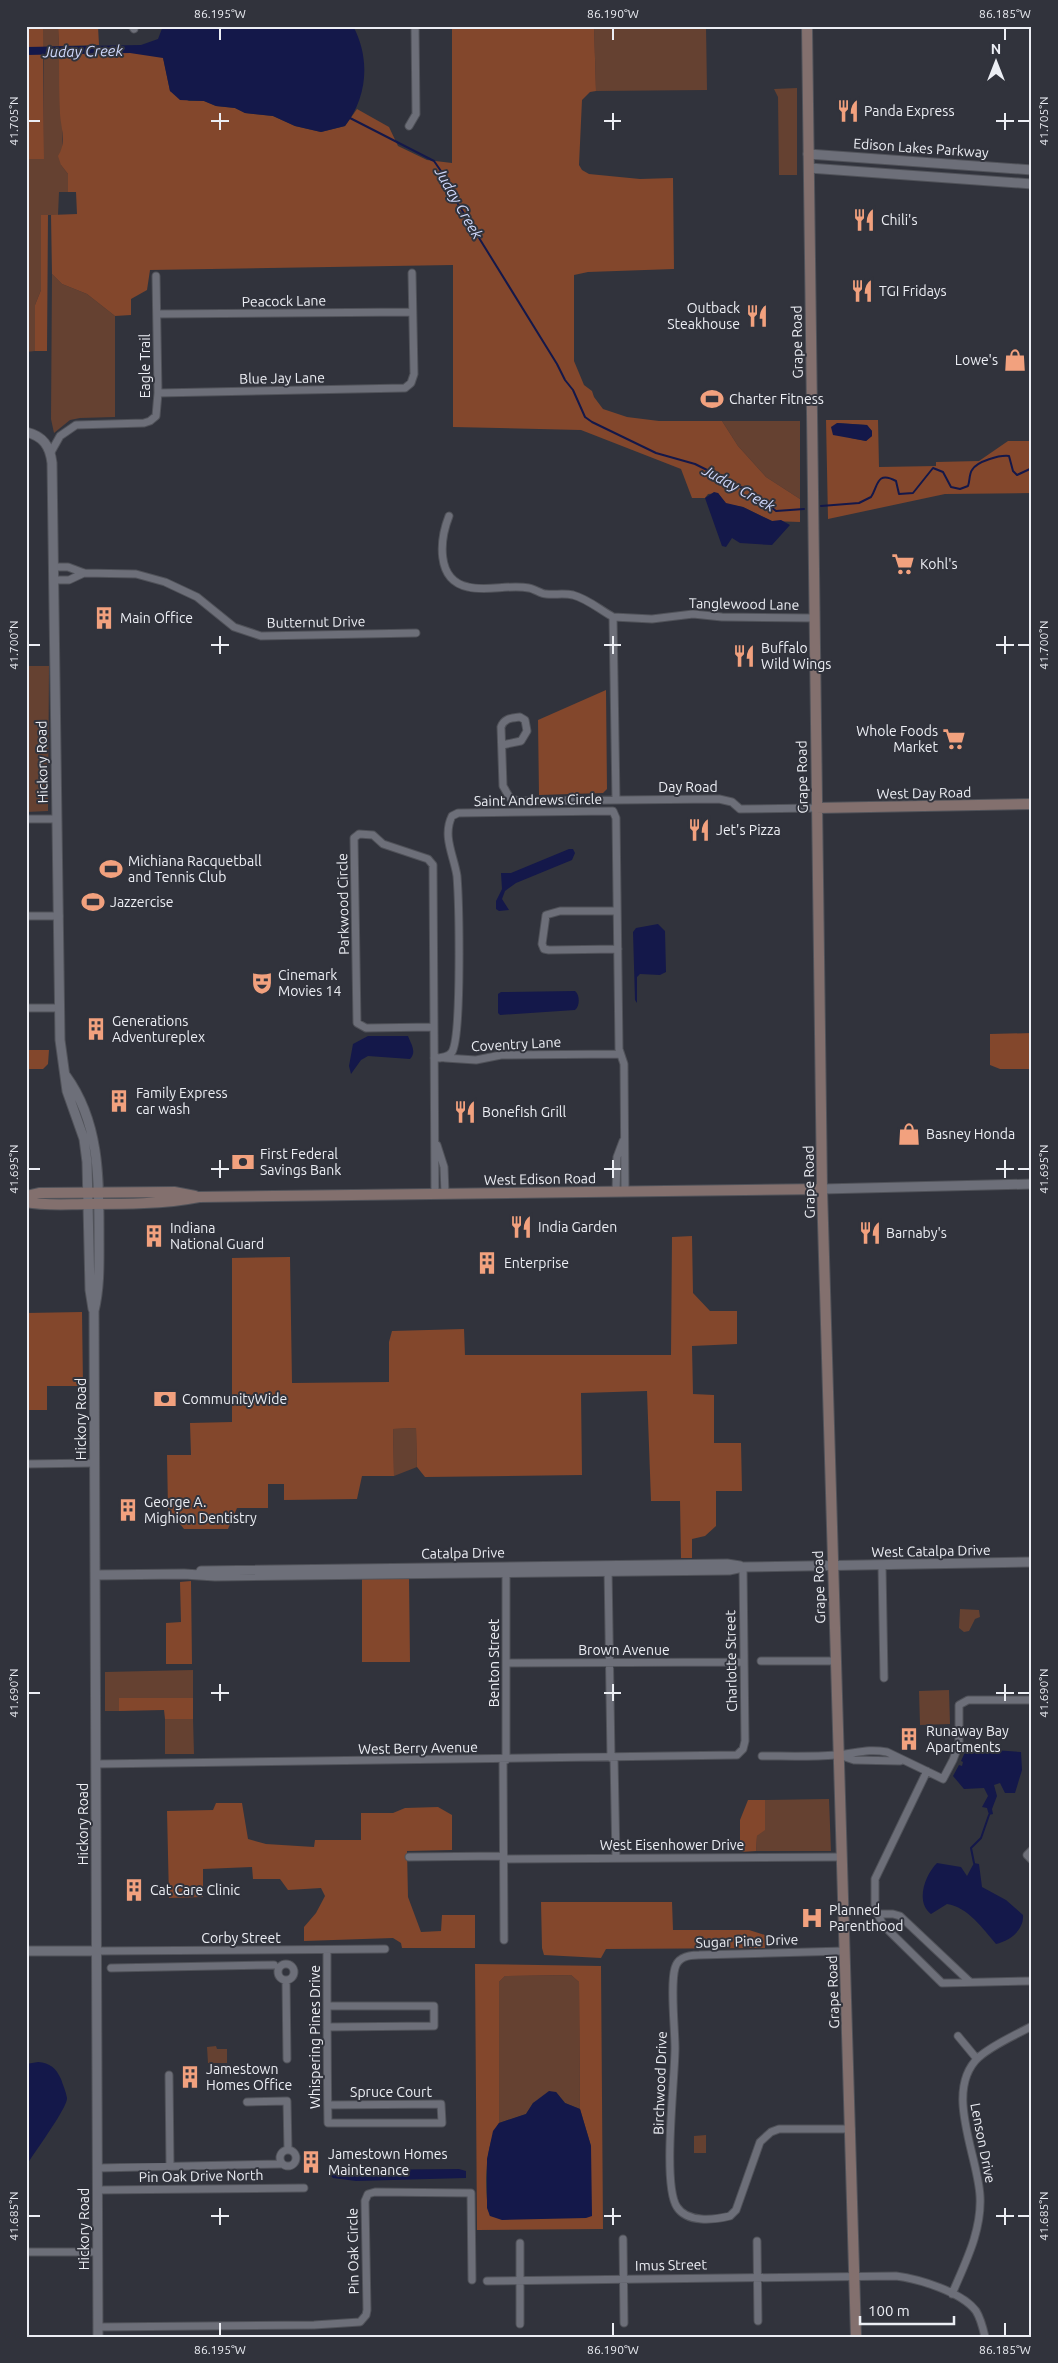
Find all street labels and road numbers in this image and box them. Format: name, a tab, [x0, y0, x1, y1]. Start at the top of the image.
street label: Edison Lakes Parkway	[853, 135, 989, 161]
street label: Peacock Lane	[242, 292, 326, 310]
street label: Grape Road	[788, 305, 806, 379]
street label: Eagle Trail	[137, 333, 153, 398]
street label: Blue Jay Lane	[239, 369, 325, 387]
street label: Tanglewood Lane	[689, 595, 799, 613]
street label: Butternut Drive	[267, 613, 365, 631]
street label: Hickory Road	[33, 721, 51, 803]
street label: Grape Road	[793, 740, 811, 814]
street label: Day Road	[658, 779, 718, 795]
street label: West Day Road	[877, 784, 971, 802]
street label: Saint Andrews Circle	[474, 791, 602, 809]
street label: Parkwood Circle	[334, 853, 352, 955]
street label: Coventry Lane	[470, 1034, 562, 1054]
street label: Grape Road	[800, 1145, 818, 1219]
street label: West Edison Road	[484, 1170, 596, 1188]
street label: Hickory Road	[73, 1378, 89, 1460]
street label: West Catalpa Drive	[871, 1542, 991, 1560]
street label: Catalpa Drive	[421, 1544, 505, 1562]
street label: Grape Road	[810, 1550, 828, 1624]
street label: Charlotte Street	[722, 1609, 740, 1712]
street label: Benton Street	[486, 1618, 502, 1707]
street label: Brown Avenue	[578, 1642, 670, 1658]
street label: West Berry Avenue	[358, 1739, 478, 1757]
street label: Hickory Road	[75, 1783, 91, 1865]
street label: West Eisenhower Drive	[600, 1837, 744, 1853]
street label: Corby Street	[201, 1930, 281, 1946]
street label: Sugar Pine Drive	[695, 1931, 799, 1951]
street label: Grape Road	[824, 1955, 842, 2029]
street label: Whispering Pines Drive	[307, 1965, 323, 2109]
street label: Birchwood Drive	[650, 2031, 670, 2135]
street label: Spruce Court	[350, 2084, 432, 2100]
street label: Lenson Drive	[967, 2102, 999, 2184]
street label: Pin Oak Drive North	[139, 2167, 263, 2185]
street label: Hickory Road	[76, 2188, 92, 2270]
street label: Pin Oak Circle	[344, 2208, 362, 2294]
street label: Imus Street	[635, 2256, 708, 2274]

